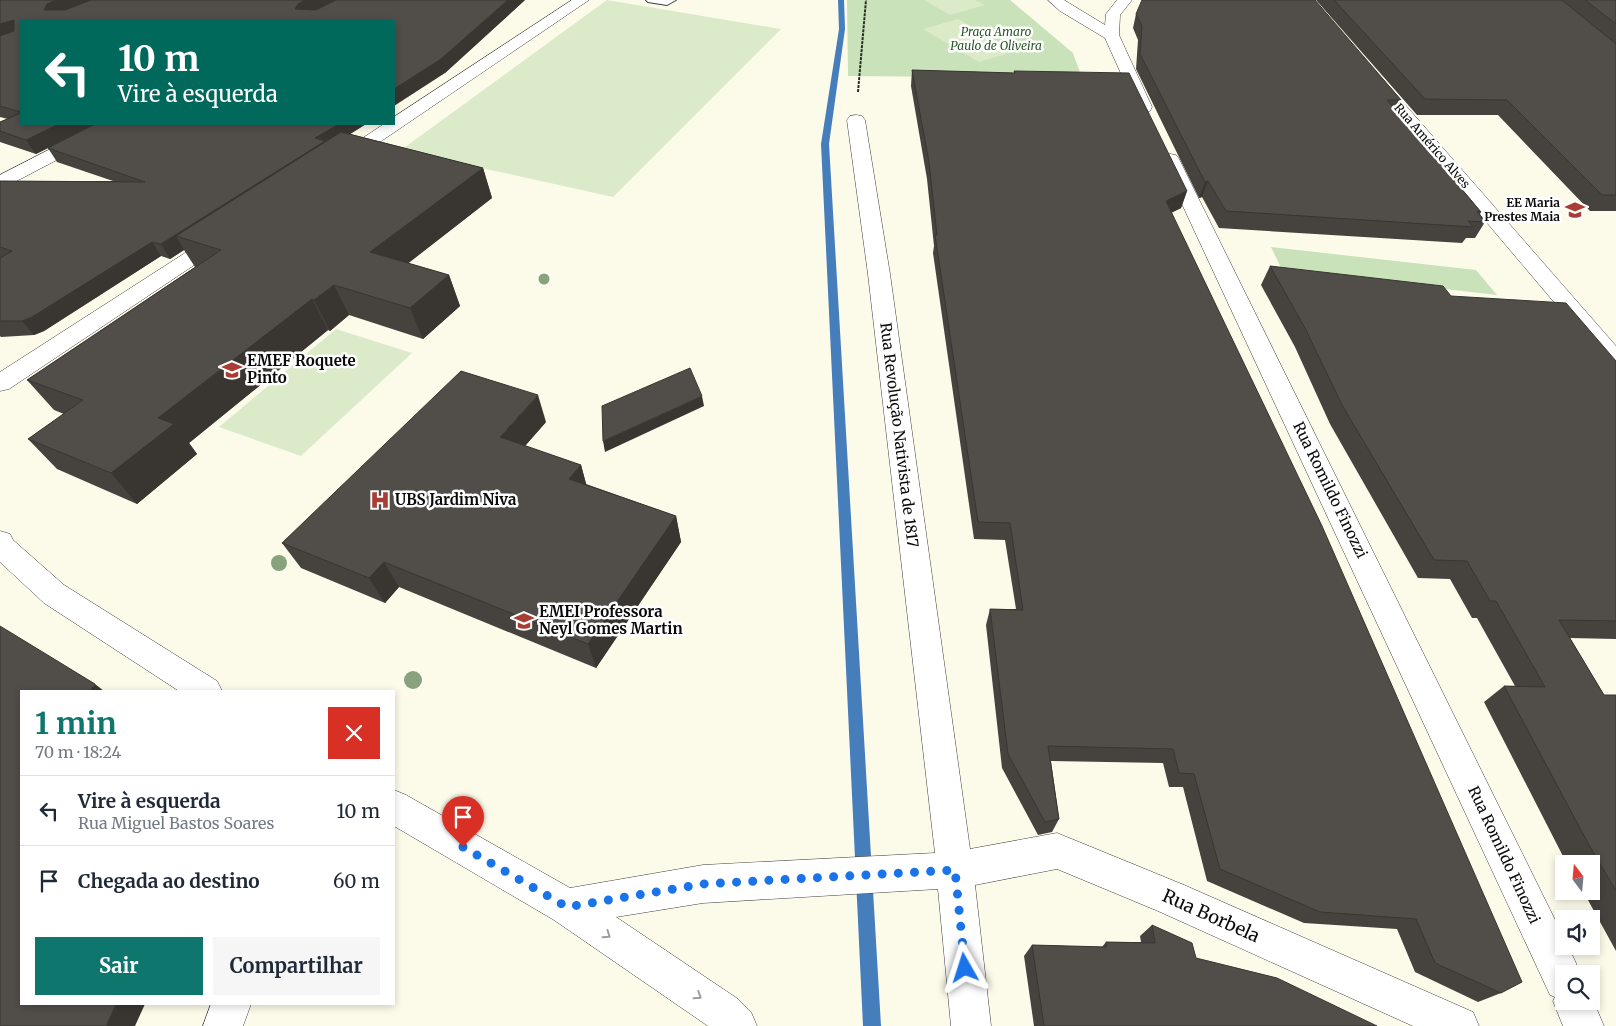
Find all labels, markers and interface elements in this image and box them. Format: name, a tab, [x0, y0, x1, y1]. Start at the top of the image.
park label: Praça Amaro Paulo de Oliveira	[950, 24, 1042, 53]
text: 10 m	[118, 37, 199, 81]
icon: left	[35, 40, 100, 105]
text: Vire à esquerda	[118, 80, 278, 108]
street label: Rua Américo Alves	[1391, 100, 1473, 191]
place label: EE Maria Prestes Maia	[1484, 195, 1560, 224]
school or university icon: EE Maria Prestes Maia	[1564, 199, 1586, 221]
street label: Rua Revolução Nativista de 1817	[876, 321, 923, 549]
place label: EMEF Roquete Pinto	[247, 351, 356, 387]
school or university icon: EMEF Roquete Pinto	[221, 359, 243, 381]
street label: Rua Romildo Finozzi	[1289, 418, 1372, 561]
hospital icon: UBS Jardim Niva	[369, 489, 391, 511]
place label: UBS Jardim Niva	[395, 490, 517, 509]
place label: EMEI Professora Neyl Gomes Martin	[539, 602, 683, 638]
school or university icon: EMEI Professora Neyl Gomes Martin	[513, 610, 535, 632]
text: 1 min	[35, 704, 117, 742]
button: close	[328, 707, 380, 759]
text: 70 m · 18:24	[35, 742, 121, 762]
street label: Rua Romildo Finozzi	[1464, 783, 1545, 927]
text: Vire à esquerda	[78, 789, 221, 813]
pin	[442, 796, 484, 847]
icon: left	[35, 797, 63, 825]
text: 10 m	[337, 799, 380, 823]
icon: arrive	[449, 803, 477, 831]
text: Rua Miguel Bastos Soares	[78, 813, 274, 833]
north arrow	[1555, 855, 1600, 900]
map controls	[1555, 855, 1600, 1010]
icon: arrive	[35, 867, 63, 895]
text: Chegada ao destino	[78, 869, 260, 893]
text: 60 m	[333, 869, 380, 893]
street label: Rua Borbela	[1159, 884, 1264, 947]
button: sound	[1555, 910, 1600, 955]
one-way arrow	[601, 929, 611, 938]
button: Sair	[35, 937, 203, 995]
button: Compartilhar	[213, 937, 380, 995]
position arrow	[938, 941, 990, 993]
button: search	[1555, 965, 1600, 1010]
one-way arrow	[692, 990, 701, 999]

